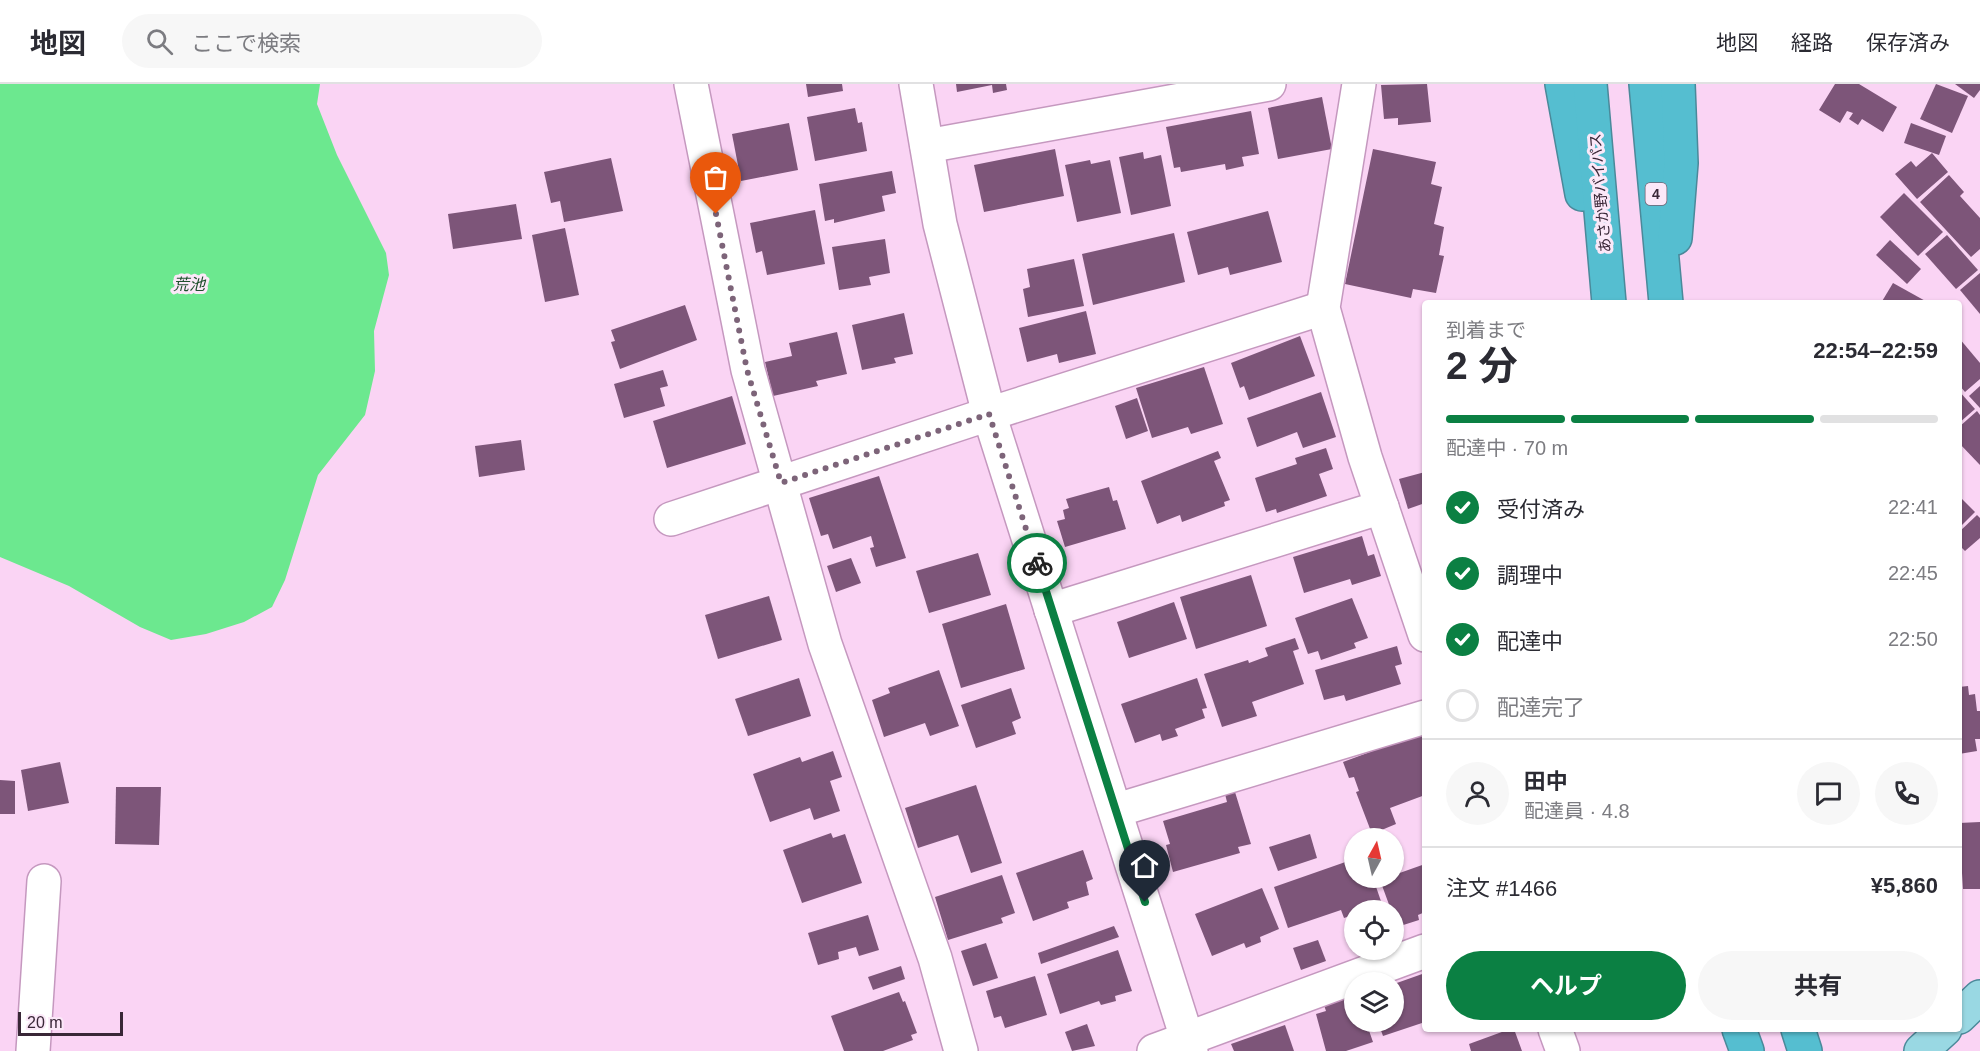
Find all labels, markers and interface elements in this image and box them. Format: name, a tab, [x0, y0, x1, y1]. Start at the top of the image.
search box	[122, 14, 542, 68]
icon: search	[143, 25, 176, 58]
text: 地図	[30, 28, 86, 59]
text: ここで検索	[191, 31, 301, 56]
text: 地図	[1716, 31, 1758, 54]
text: 経路	[1791, 31, 1833, 54]
text: 保存済み	[1866, 31, 1950, 54]
street label: あさか野バイパス	[1586, 133, 1614, 253]
pin	[690, 152, 741, 214]
icon: bag	[699, 161, 732, 194]
road number: 4	[1646, 183, 1666, 205]
water label: 荒池	[173, 276, 207, 293]
text: 到着まで	[1446, 319, 1526, 341]
text: 22:54–22:59	[1813, 338, 1938, 363]
text: 2 分	[1446, 344, 1518, 387]
text: 配達中 · 70 m	[1446, 437, 1568, 459]
icon: check	[1446, 491, 1479, 524]
text: 22:41	[1888, 496, 1938, 518]
text: 受付済み	[1497, 497, 1585, 522]
courier	[1007, 533, 1067, 593]
icon: bike	[1021, 547, 1054, 580]
icon: check	[1446, 557, 1479, 590]
text: 22:45	[1888, 562, 1938, 584]
text: 調理中	[1497, 563, 1563, 588]
icon: check	[1446, 623, 1479, 656]
text: 22:50	[1888, 628, 1938, 650]
text: 配達中	[1497, 629, 1563, 654]
text: 配達完了	[1497, 695, 1585, 720]
button: person	[1446, 762, 1509, 825]
button: chat	[1797, 762, 1860, 825]
button: phone	[1875, 762, 1938, 825]
text: 田中	[1524, 769, 1568, 794]
text: 配達員 · 4.8	[1524, 800, 1630, 822]
north arrow	[1344, 828, 1404, 888]
map controls	[1344, 828, 1404, 1032]
pin	[1119, 840, 1170, 902]
icon: home	[1128, 849, 1161, 882]
text: ¥5,860	[1871, 873, 1938, 898]
text: 注文 #1466	[1446, 876, 1557, 901]
button: locate	[1344, 900, 1404, 960]
button: ヘルプ	[1446, 951, 1686, 1020]
button: 共有	[1698, 951, 1938, 1020]
button: layers	[1344, 972, 1404, 1032]
scale bar	[18, 1009, 123, 1036]
text: 20 m	[27, 1014, 63, 1031]

